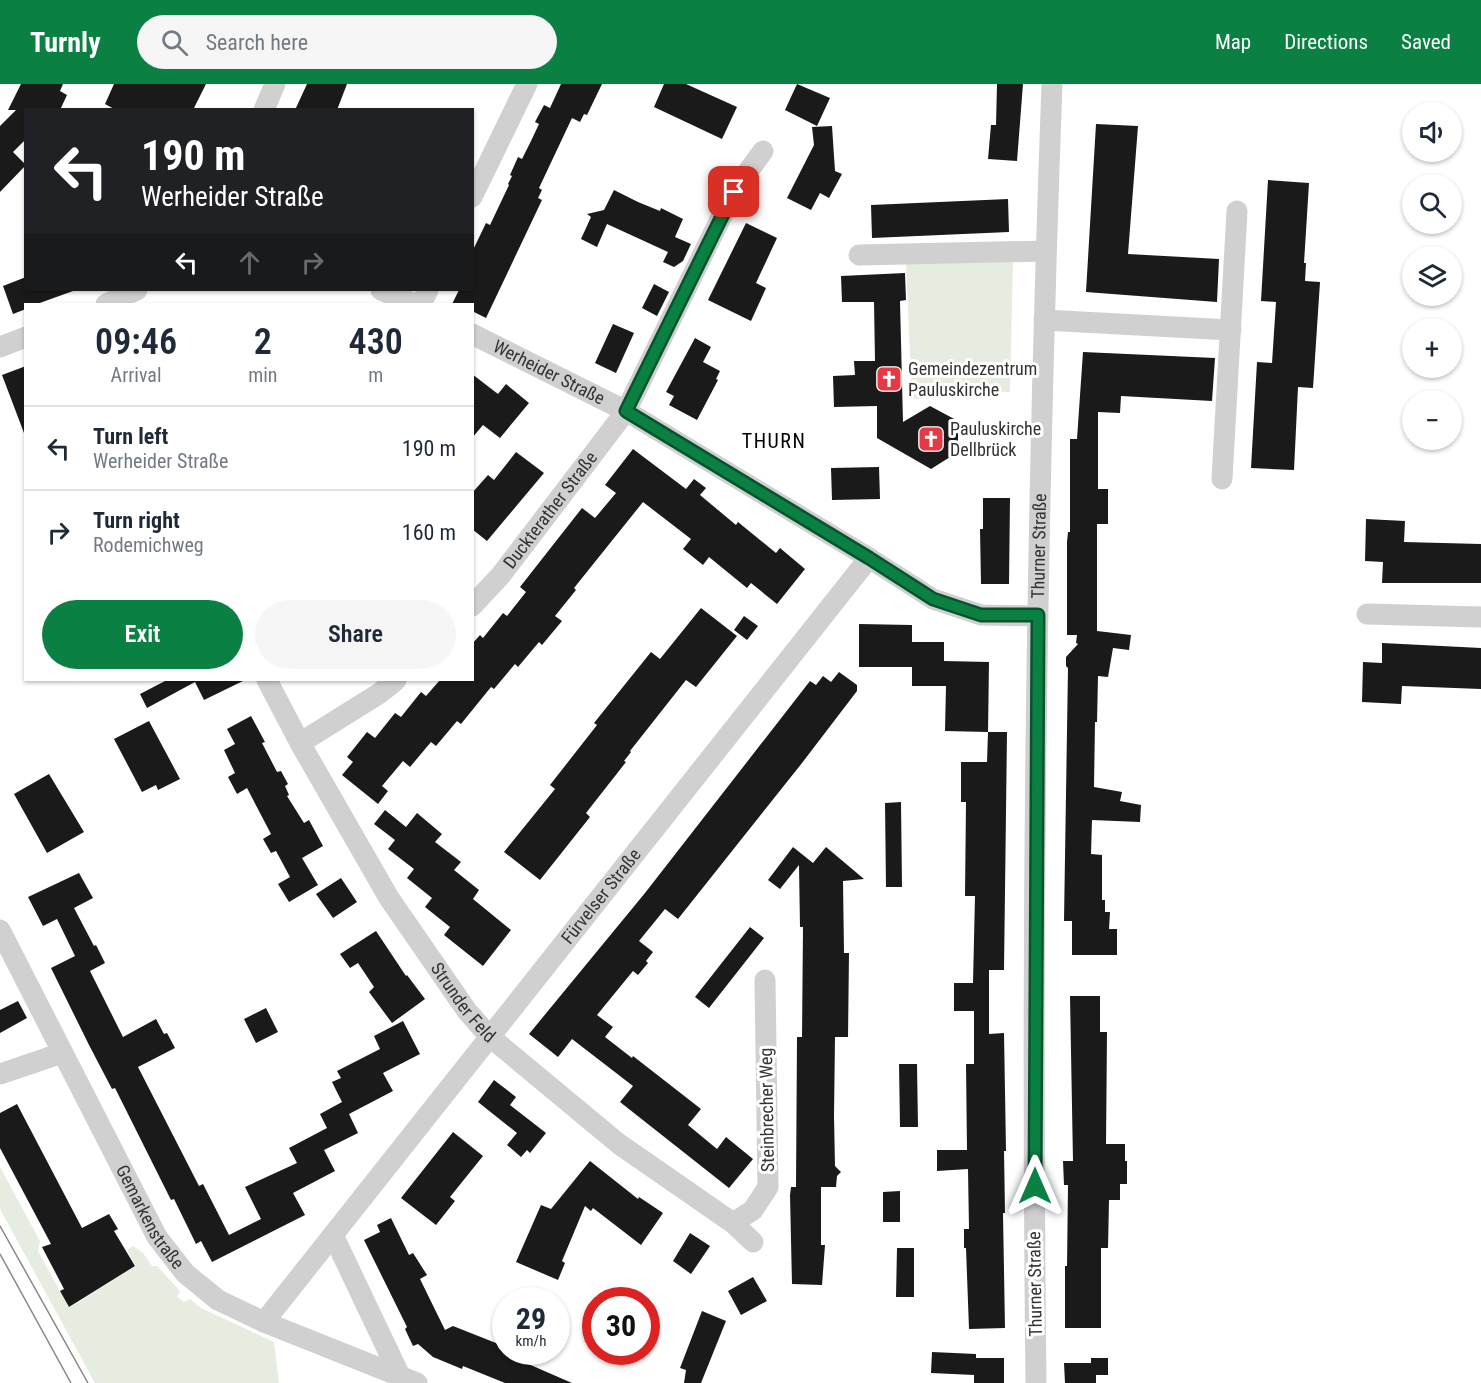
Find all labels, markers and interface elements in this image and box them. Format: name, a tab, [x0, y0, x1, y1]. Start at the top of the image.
search box	[137, 15, 557, 69]
text: Turnly	[30, 26, 101, 59]
icon: search	[158, 26, 191, 59]
text: Search here	[206, 30, 308, 55]
text: Map	[1215, 30, 1251, 54]
text: Directions	[1284, 30, 1368, 54]
text: Saved	[1401, 30, 1451, 54]
map controls	[1402, 102, 1462, 450]
button: sound	[1402, 102, 1462, 162]
text: 190 m	[141, 131, 246, 180]
icon: left	[42, 132, 120, 210]
pin	[708, 166, 759, 217]
button: search	[1402, 174, 1462, 234]
icon: arrive	[717, 175, 750, 208]
text: Werheider Straße	[141, 181, 324, 213]
icon: left	[170, 246, 203, 279]
icon: ahead	[233, 246, 266, 279]
icon: right	[296, 246, 329, 279]
button: layers	[1402, 246, 1462, 306]
button: +	[1402, 318, 1462, 378]
text: 09:46	[95, 321, 177, 363]
text: 2	[254, 321, 272, 363]
text: 430	[349, 321, 403, 363]
street label: Werheider Straße	[490, 335, 608, 409]
place label: Gemeindezentrum Pauluskirche	[908, 358, 1037, 400]
text: Arrival	[111, 363, 162, 387]
text: min	[248, 363, 277, 387]
text: m	[368, 363, 383, 387]
church icon: Gemeindezentrum Pauluskirche	[874, 364, 904, 394]
button: −	[1402, 390, 1462, 450]
place label: Pauluskirche Dellbrück	[950, 418, 1041, 460]
text: Turn left	[93, 424, 168, 449]
church icon: Pauluskirche Dellbrück	[916, 424, 946, 454]
district label: THURN	[742, 429, 806, 453]
icon: left	[42, 432, 75, 465]
text: 190 m	[402, 436, 456, 461]
street label: Duckterather Straße	[499, 447, 601, 572]
text: Werheider Straße	[93, 449, 228, 473]
street label: Thurner Straße	[1027, 493, 1050, 599]
text: Turn right	[93, 508, 180, 533]
icon: right	[42, 516, 75, 549]
text: 160 m	[402, 520, 456, 545]
text: Rodemichweg	[93, 533, 204, 557]
button: Exit	[42, 600, 243, 669]
button: Share	[255, 600, 456, 669]
street label: Fürvelser Straße	[557, 844, 645, 948]
street label: Strunder Feld	[427, 958, 500, 1047]
street label: Steinbrecher Weg	[755, 1048, 778, 1172]
position arrow	[1003, 1154, 1067, 1218]
street label: Gemarkenstraße	[112, 1161, 189, 1273]
street label: Thurner Straße	[1023, 1231, 1046, 1337]
speed limit sign: 30	[582, 1287, 660, 1365]
text: 29	[516, 1301, 546, 1336]
text: km/h	[516, 1332, 546, 1350]

